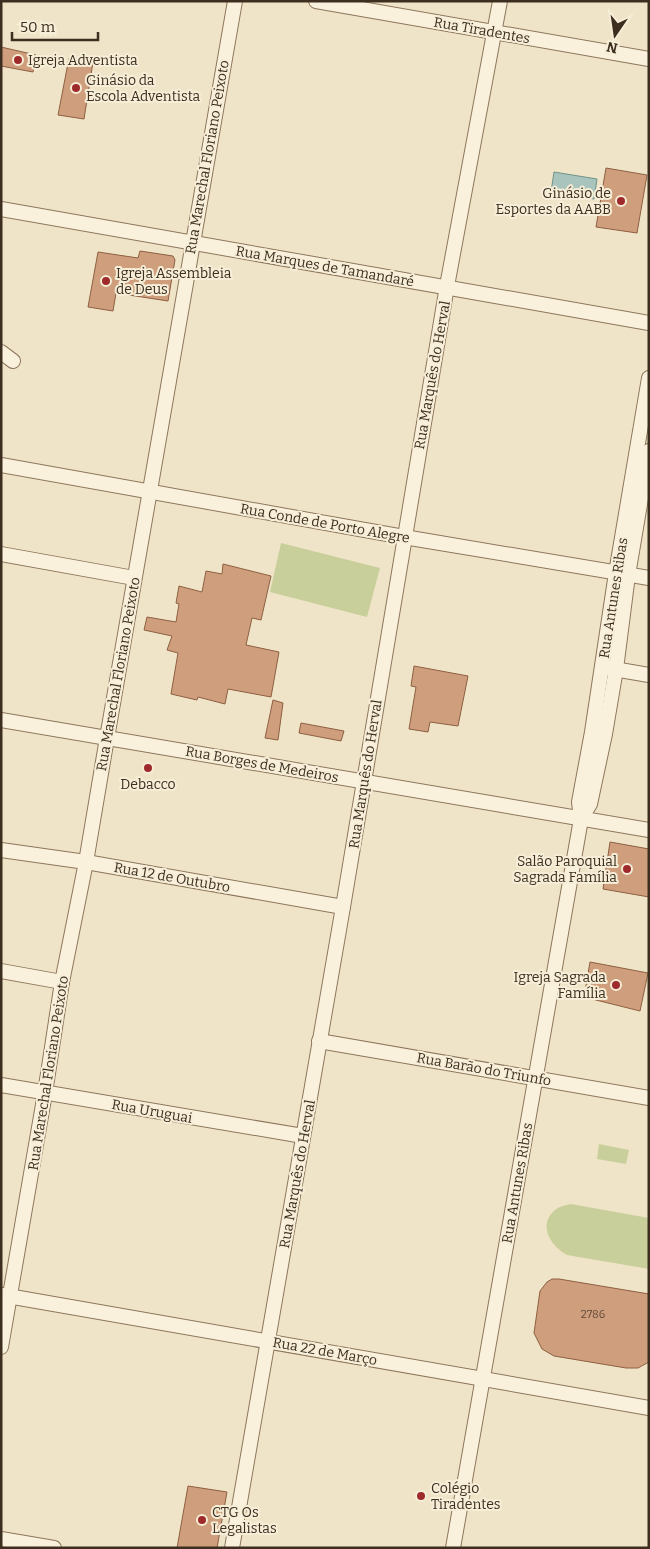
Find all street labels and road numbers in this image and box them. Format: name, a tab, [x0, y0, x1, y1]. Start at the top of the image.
street label: Rua Tiradentes	[432, 14, 531, 47]
street label: Rua Marechal Floriano Peixoto	[182, 59, 233, 255]
street label: Rua Marques de Tamandaré	[234, 242, 415, 291]
street label: Rua Marquês do Herval	[411, 299, 454, 451]
street label: Rua Conde de Porto Alegre	[239, 500, 411, 547]
street label: Rua Antunes Ribas	[596, 536, 631, 660]
street label: Rua Marechal Floriano Peixoto	[93, 576, 144, 772]
street label: Rua Marquês do Herval	[345, 698, 386, 850]
street label: Rua Borges de Medeiros	[184, 743, 340, 786]
street label: Rua 12 de Outubro	[112, 859, 231, 896]
street label: Rua Marechal Floriano Peixoto	[25, 975, 72, 1172]
street label: Rua Barão do Triunfo	[415, 1049, 552, 1090]
street label: Rua Uruguai	[110, 1096, 194, 1127]
street label: Rua Marquês do Herval	[276, 1098, 319, 1250]
street label: Rua Antunes Ribas	[499, 1122, 536, 1245]
street label: Rua 22 de Março	[271, 1334, 378, 1369]

